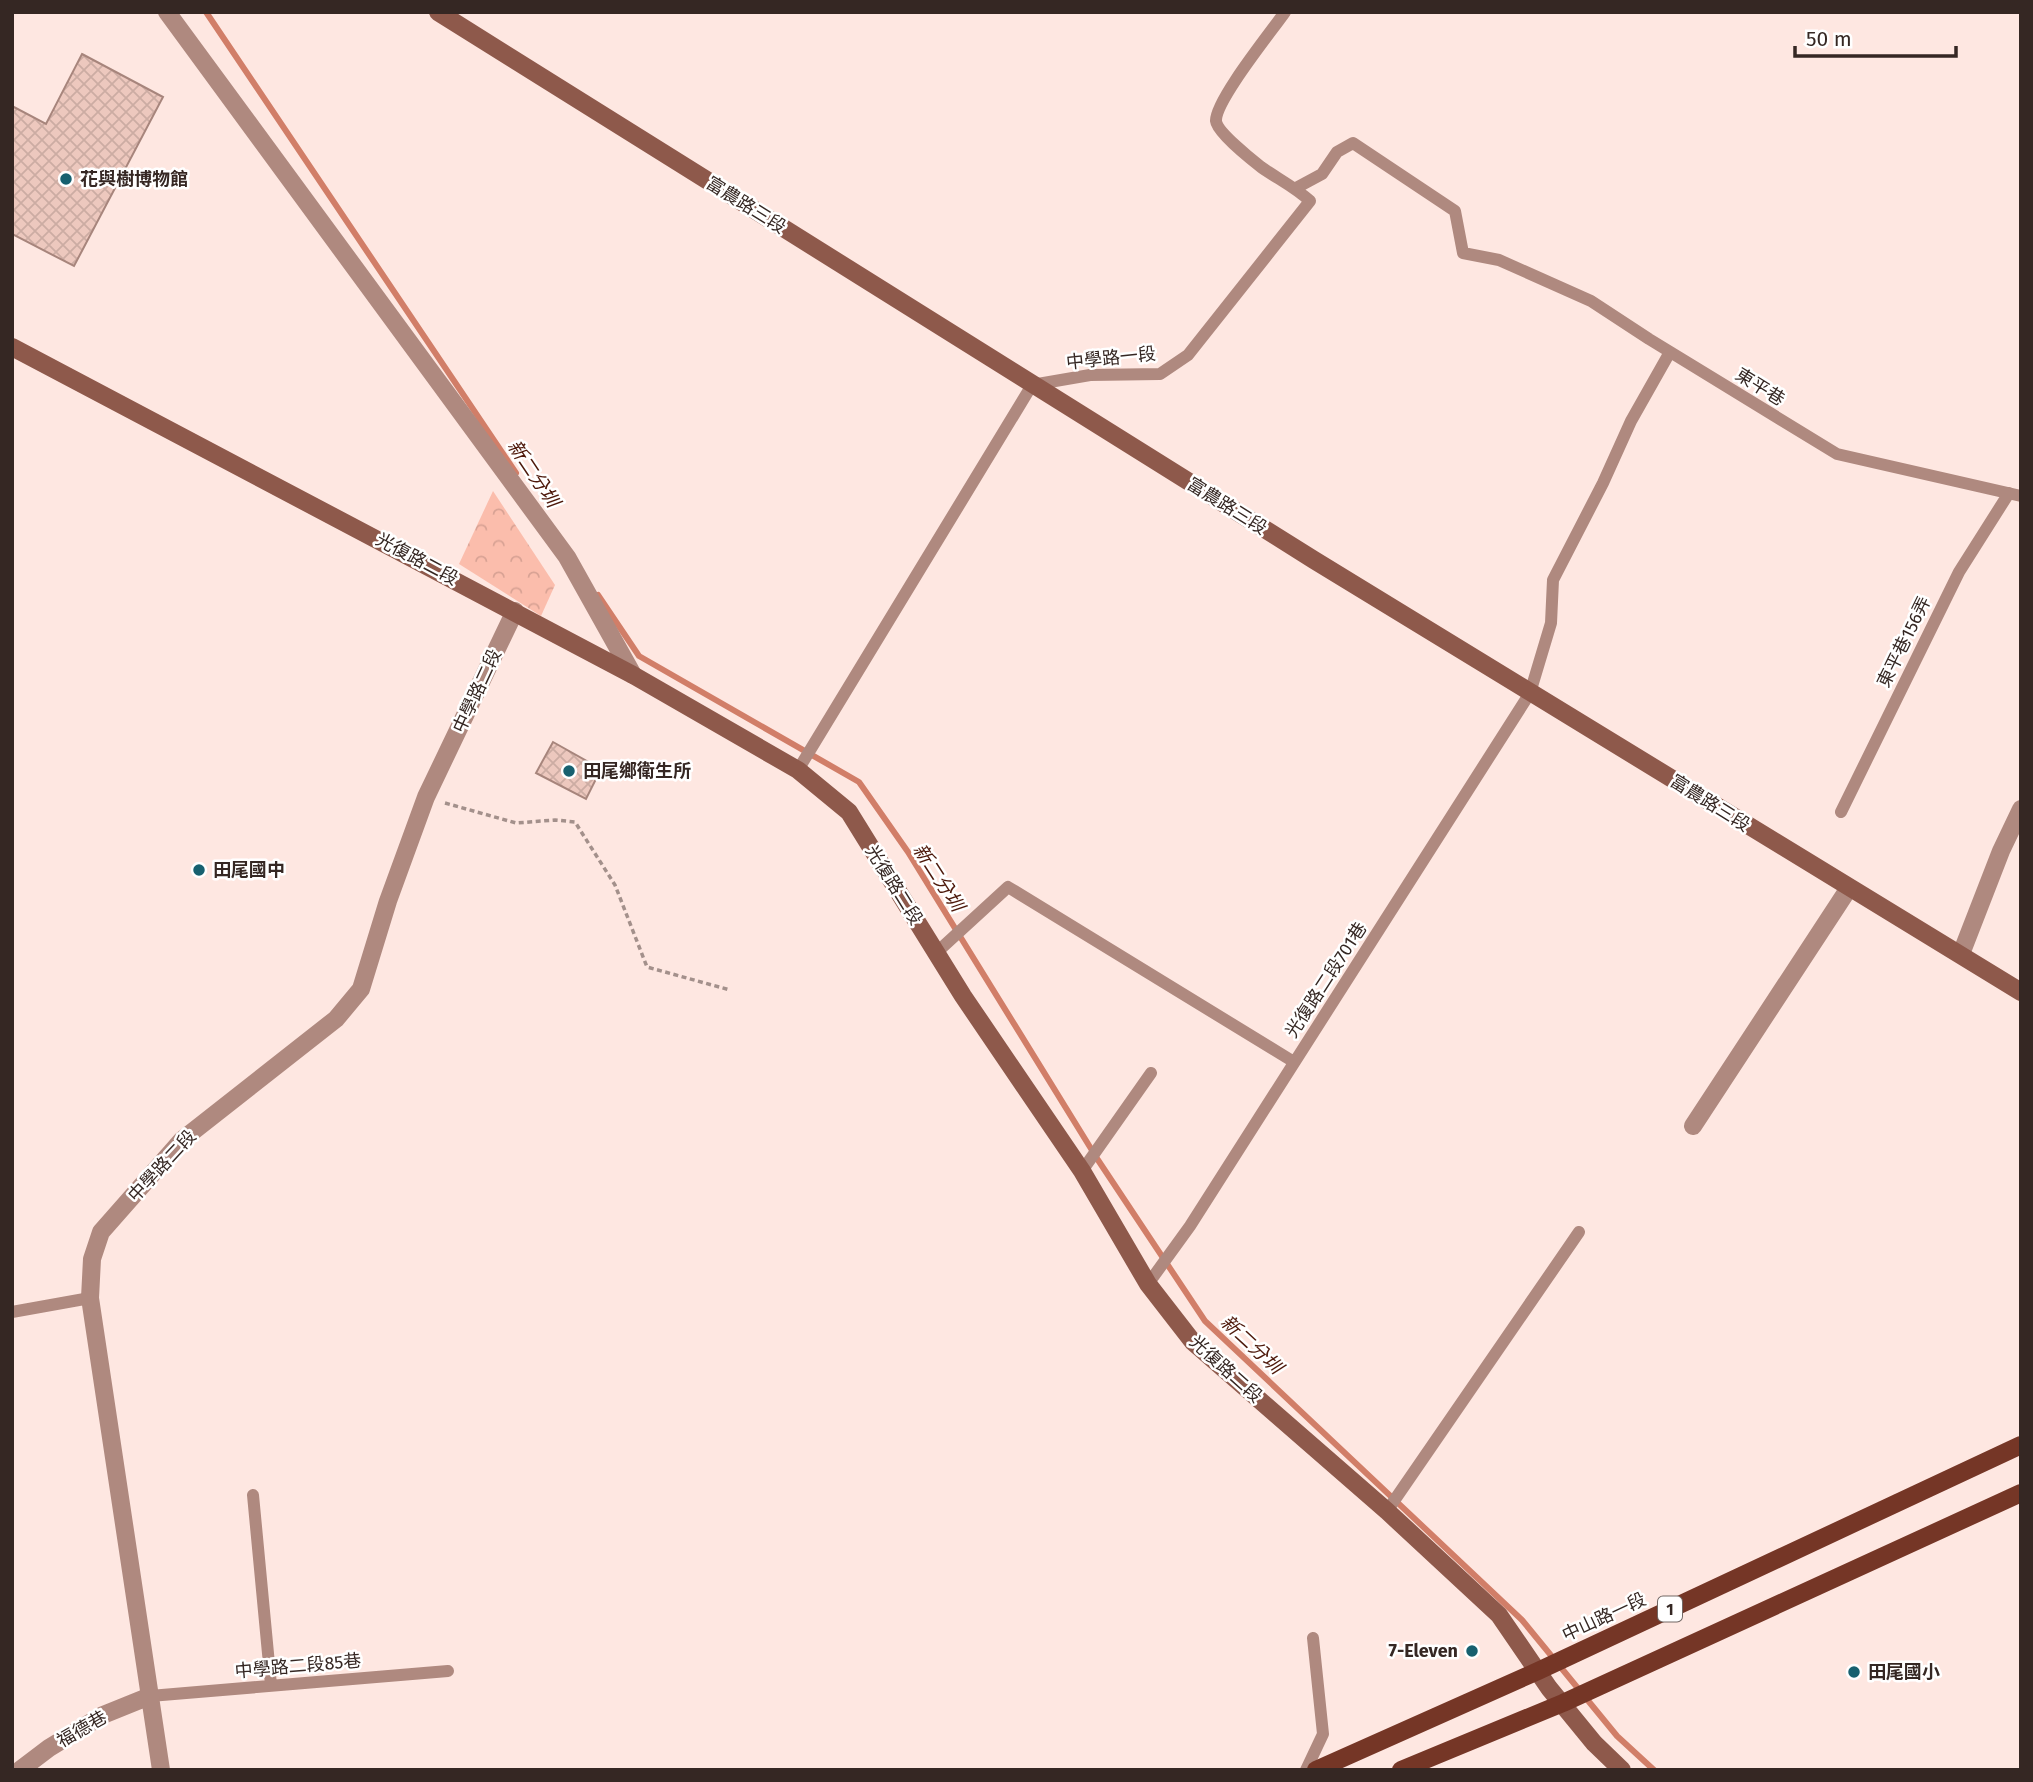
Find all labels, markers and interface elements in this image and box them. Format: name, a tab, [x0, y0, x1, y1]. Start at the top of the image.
scale bar	[1795, 14, 1956, 58]
text: 50 m	[1806, 26, 1852, 52]
place label: 花與樹博物館	[80, 168, 188, 190]
marker: 花與樹博物館	[58, 171, 74, 187]
street label: 富農路三段	[702, 172, 790, 238]
street label: 中學路一段	[1065, 342, 1157, 374]
street label: 東平巷	[1731, 363, 1789, 411]
water label: 新二分圳	[503, 435, 566, 514]
street label: 富農路三段	[1183, 473, 1271, 539]
street label: 光復路二段	[372, 528, 462, 590]
street label: 東平巷156弄	[1873, 593, 1935, 691]
street label: 中學路二段	[448, 646, 506, 736]
place label: 田尾鄉衛生所	[583, 760, 691, 782]
marker: 田尾鄉衛生所	[561, 763, 577, 779]
street label: 富農路三段	[1666, 770, 1754, 836]
water label: 新二分圳	[908, 839, 971, 918]
street label: 光復路二段	[861, 841, 927, 929]
place label: 田尾國中	[213, 859, 285, 881]
marker: 田尾國中	[191, 862, 207, 878]
street label: 光復路二段701巷	[1281, 918, 1371, 1042]
street label: 中學路二段	[123, 1126, 201, 1206]
water label: 新二分圳	[1216, 1310, 1289, 1381]
street label: 光復路二段	[1185, 1331, 1267, 1407]
street label: 中山路一段	[1559, 1588, 1649, 1646]
road number: 1	[1658, 1596, 1682, 1622]
place label: 7-Eleven	[1388, 1640, 1458, 1662]
marker: 7-Eleven	[1464, 1643, 1480, 1659]
street label: 中學路二段85巷	[234, 1650, 362, 1682]
place label: 田尾國小	[1868, 1661, 1940, 1683]
marker: 田尾國小	[1846, 1664, 1862, 1680]
street label: 福德巷	[53, 1706, 111, 1752]

